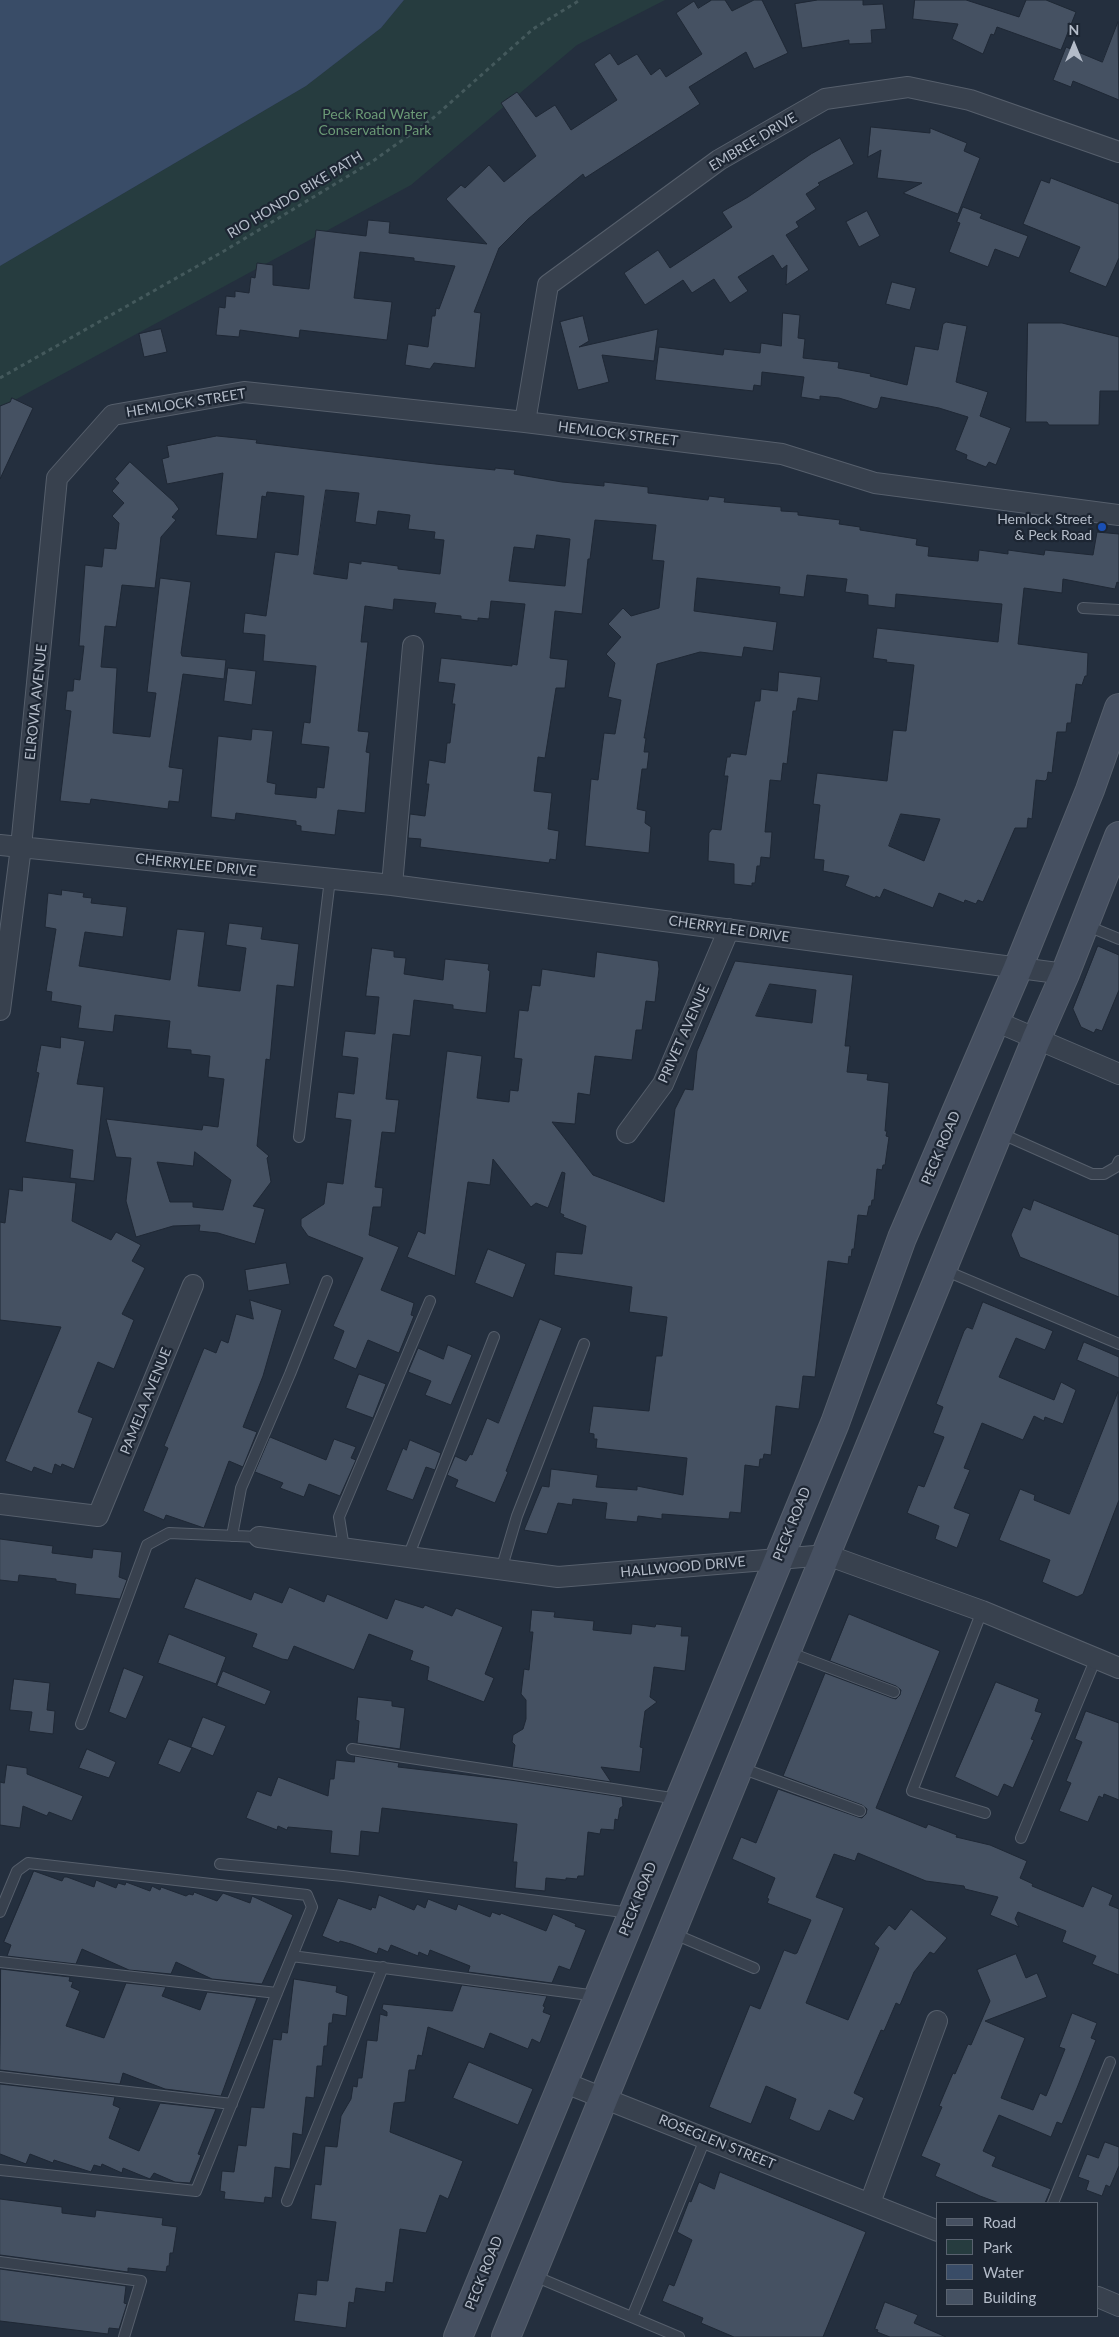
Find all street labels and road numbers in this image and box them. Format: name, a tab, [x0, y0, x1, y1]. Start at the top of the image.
street label: EMBREE DRIVE	[706, 109, 800, 175]
street label: RIO HONDO BIKE PATH	[224, 148, 366, 242]
street label: HEMLOCK STREET	[125, 385, 247, 421]
street label: HEMLOCK STREET	[557, 418, 679, 450]
street label: ELROVIA AVENUE	[22, 643, 50, 761]
street label: CHERRYLEE DRIVE	[135, 850, 257, 880]
street label: CHERRYLEE DRIVE	[667, 912, 791, 946]
street label: PRIVET AVENUE	[655, 982, 713, 1086]
street label: PECK ROAD	[918, 1109, 964, 1187]
street label: PAMELA AVENUE	[117, 1345, 175, 1457]
street label: PECK ROAD	[770, 1485, 814, 1563]
street label: HALLWOOD DRIVE	[620, 1553, 746, 1581]
street label: PECK ROAD	[616, 1860, 660, 1938]
street label: ROSEGLEN STREET	[656, 2111, 778, 2173]
street label: PECK ROAD	[462, 2234, 506, 2312]

